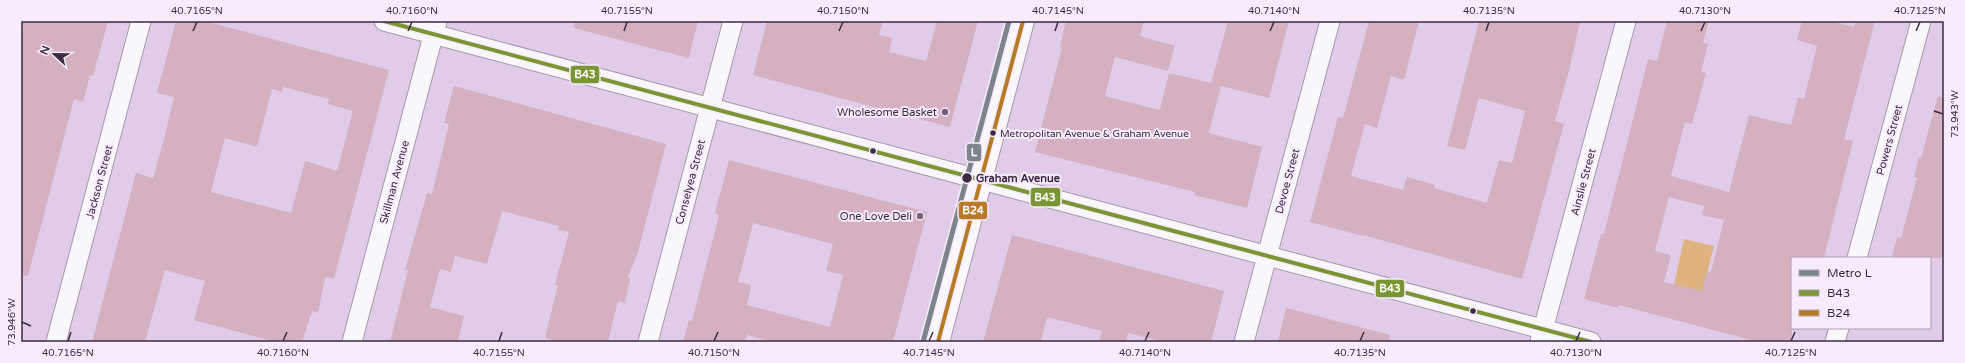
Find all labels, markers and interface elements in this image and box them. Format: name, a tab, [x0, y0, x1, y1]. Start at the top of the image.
text: 40.7165°N	[171, 5, 223, 17]
text: 40.7160°N	[386, 5, 438, 17]
text: 40.7155°N	[601, 5, 653, 17]
text: 40.7150°N	[817, 5, 869, 17]
text: 40.7145°N	[1032, 5, 1084, 17]
text: 40.7140°N	[1248, 5, 1300, 17]
text: 40.7135°N	[1463, 5, 1515, 17]
text: 40.7130°N	[1679, 5, 1731, 17]
text: 40.7125°N	[1894, 5, 1946, 17]
north arrow	[34, 34, 74, 74]
text: N	[38, 44, 53, 57]
line badge: B43	[570, 65, 600, 84]
text: B43	[574, 68, 596, 81]
text: 73.943°W	[1949, 90, 1961, 138]
street label: Powers Street	[1874, 103, 1905, 177]
place label: Wholesome Basket	[837, 106, 937, 119]
marker: Wholesome Basket	[940, 107, 950, 117]
marker: Metropolitan Avenue & Graham Avenue	[988, 128, 998, 138]
place label: Metropolitan Avenue & Graham Avenue	[1000, 128, 1189, 140]
street label: Conselyea Street	[673, 138, 708, 226]
street label: Skillman Avenue	[377, 139, 412, 225]
line badge: L	[966, 143, 982, 162]
street label: Jackson Street	[83, 144, 116, 221]
unlabelled marker	[868, 146, 878, 156]
text: L	[971, 146, 978, 159]
street label: Devoe Street	[1273, 147, 1302, 215]
street label: Ainslie Street	[1568, 147, 1599, 217]
marker: Graham Avenue	[960, 171, 974, 185]
place label: Graham Avenue	[976, 172, 1061, 185]
line badge: B43	[1030, 187, 1061, 207]
text: B43	[1034, 191, 1056, 204]
line badge: B24	[958, 201, 988, 220]
text: B24	[962, 204, 984, 217]
place label: One Love Deli	[840, 210, 912, 223]
marker: One Love Deli	[915, 211, 925, 221]
legend	[1791, 257, 1931, 329]
text: Metro L	[1827, 266, 1872, 280]
line badge: B43	[1375, 279, 1405, 298]
text: B43	[1379, 282, 1401, 295]
text: B43	[1827, 286, 1850, 300]
text: 73.946°W	[6, 298, 18, 346]
unlabelled marker	[1468, 306, 1478, 316]
text: B24	[1827, 306, 1851, 320]
text: 40.7165°N	[42, 347, 94, 359]
text: 40.7160°N	[257, 347, 309, 359]
text: 40.7155°N	[473, 347, 525, 359]
text: 40.7150°N	[688, 347, 740, 359]
text: 40.7145°N	[903, 347, 955, 359]
text: 40.7140°N	[1119, 347, 1171, 359]
text: 40.7135°N	[1334, 347, 1386, 359]
text: 40.7130°N	[1550, 347, 1602, 359]
text: 40.7125°N	[1765, 347, 1817, 359]

